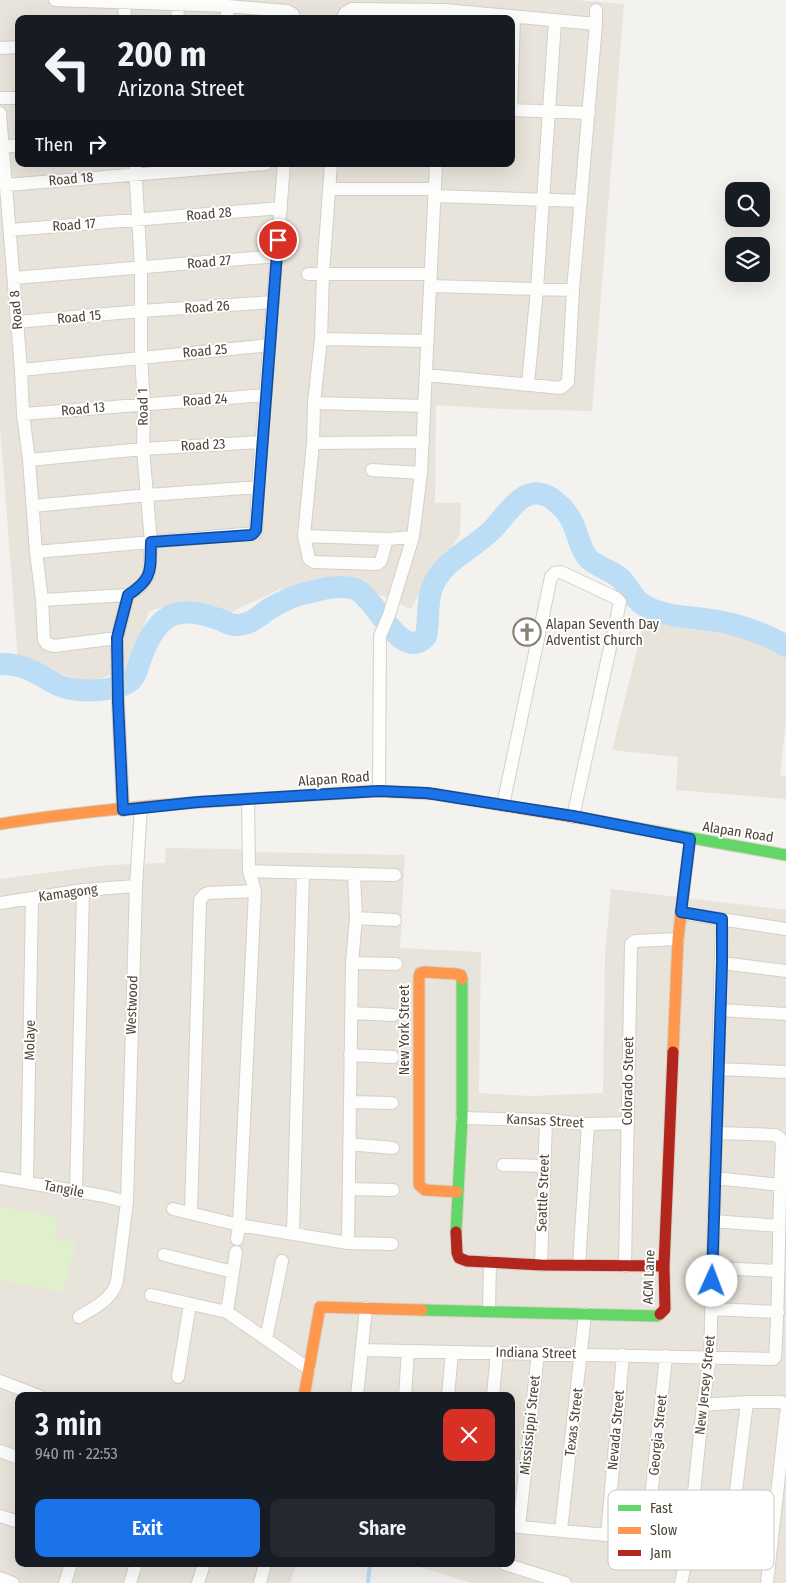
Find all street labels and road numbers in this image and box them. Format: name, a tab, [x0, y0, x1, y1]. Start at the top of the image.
street label: Road 18	[48, 169, 94, 189]
street label: Road 28	[186, 204, 232, 224]
street label: Road 17	[52, 215, 97, 235]
street label: Road 27	[186, 252, 232, 272]
street label: Road 8	[6, 290, 26, 330]
street label: Road 26	[184, 297, 230, 317]
street label: Road 15	[56, 307, 102, 327]
street label: Road 25	[182, 341, 228, 361]
street label: Road 1	[134, 388, 152, 426]
street label: Road 24	[182, 390, 228, 410]
street label: Road 13	[60, 399, 106, 419]
street label: Road 23	[180, 435, 226, 455]
street label: Alapan Road	[298, 768, 370, 790]
street label: Alapan Road	[701, 818, 775, 846]
street label: Kamagong	[37, 880, 99, 906]
street label: Westwood	[122, 975, 142, 1035]
street label: New York Street	[396, 984, 413, 1075]
street label: Molaye	[21, 1019, 39, 1060]
street label: Colorado Street	[619, 1036, 637, 1126]
street label: Kansas Street	[506, 1110, 585, 1132]
street label: Seattle Street	[533, 1153, 553, 1232]
street label: Tangile	[42, 1177, 86, 1201]
street label: ACM Lane	[640, 1249, 658, 1305]
street label: New Jersey Street	[691, 1334, 719, 1436]
street label: Indiana Street	[495, 1344, 577, 1362]
street label: Mississippi Street	[516, 1374, 544, 1476]
street label: Texas Street	[561, 1386, 587, 1457]
street label: Nevada Street	[604, 1389, 628, 1471]
street label: Georgia Street	[645, 1393, 671, 1477]

